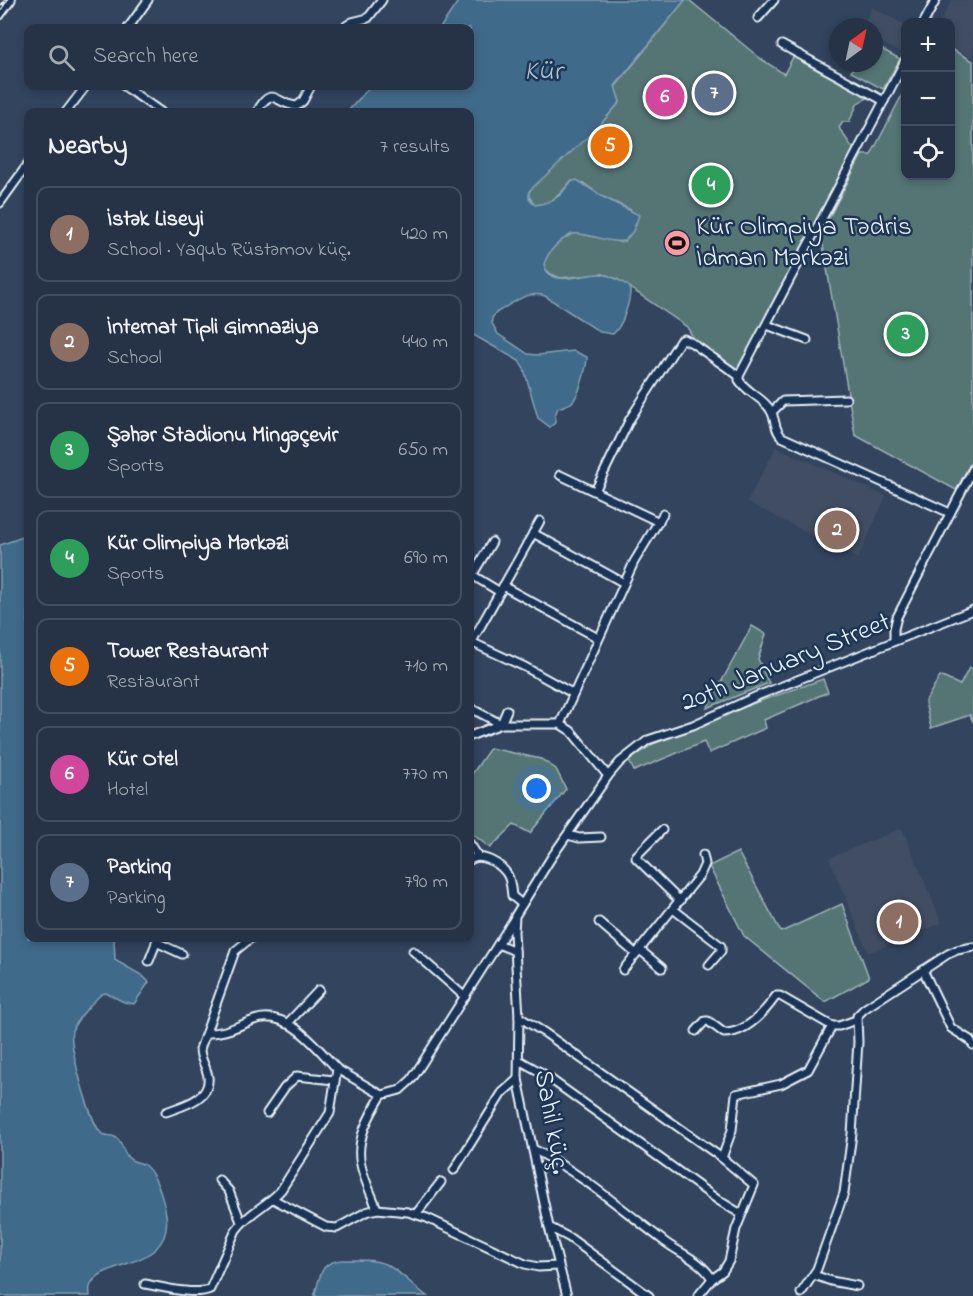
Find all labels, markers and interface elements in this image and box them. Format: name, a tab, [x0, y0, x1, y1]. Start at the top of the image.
north arrow	[829, 18, 883, 72]
map controls	[901, 18, 955, 180]
button: +	[901, 18, 955, 72]
search box	[24, 24, 474, 90]
icon: search	[45, 41, 78, 74]
text: Search here	[93, 41, 198, 73]
water label: Kür	[524, 52, 565, 93]
pin: 7	[694, 70, 734, 116]
button: −	[901, 72, 955, 126]
pin: 6	[646, 74, 684, 120]
pin: 5	[590, 124, 630, 168]
button: locate	[901, 126, 955, 180]
text: Nearby	[48, 128, 127, 166]
text: 7 results	[380, 133, 450, 162]
pin: 4	[692, 162, 730, 207]
text: İstək Liseyi	[107, 204, 204, 236]
place label: Kür Olimpiya Tədris İdman Mərkəzi	[696, 208, 912, 278]
text: 1	[66, 220, 73, 249]
text: 420 m	[401, 220, 448, 249]
sports icon: Kür Olimpiya Tədris İdman Mərkəzi	[662, 228, 692, 258]
text: School · Yaqub Rüstəmov küç.	[107, 236, 351, 265]
text: İnternat Tipli Gimnaziya	[107, 312, 319, 344]
pin: 3	[886, 312, 926, 356]
text: 2	[65, 328, 74, 357]
text: 440 m	[402, 328, 448, 357]
text: School	[107, 344, 162, 373]
text: Şəhər Stadionu Mingəçevir	[107, 420, 338, 452]
text: 3	[65, 436, 74, 465]
text: 650 m	[399, 436, 448, 465]
text: Sports	[107, 452, 164, 481]
pin: 2	[818, 508, 856, 552]
text: Kür Olimpiya Mərkəzi	[107, 528, 289, 560]
text: 4	[65, 544, 74, 573]
text: 690 m	[404, 544, 448, 573]
text: Sports	[107, 560, 164, 589]
street label: 20th January Street	[675, 603, 897, 723]
text: Tower Restaurant	[107, 636, 269, 668]
text: 5	[64, 652, 75, 681]
text: 710 m	[404, 652, 448, 681]
text: Restaurant	[107, 668, 200, 697]
text: Kür Otel	[107, 744, 178, 776]
text: 6	[65, 760, 74, 789]
text: 770 m	[402, 760, 448, 789]
your location	[522, 774, 551, 803]
text: Hotel	[107, 776, 148, 805]
text: Parkinq	[107, 852, 171, 884]
text: 7	[65, 868, 74, 897]
text: 790 m	[405, 868, 448, 897]
text: Parking	[107, 884, 166, 913]
pin: 1	[880, 900, 918, 944]
street label: Sahil küç.	[523, 1067, 579, 1177]

